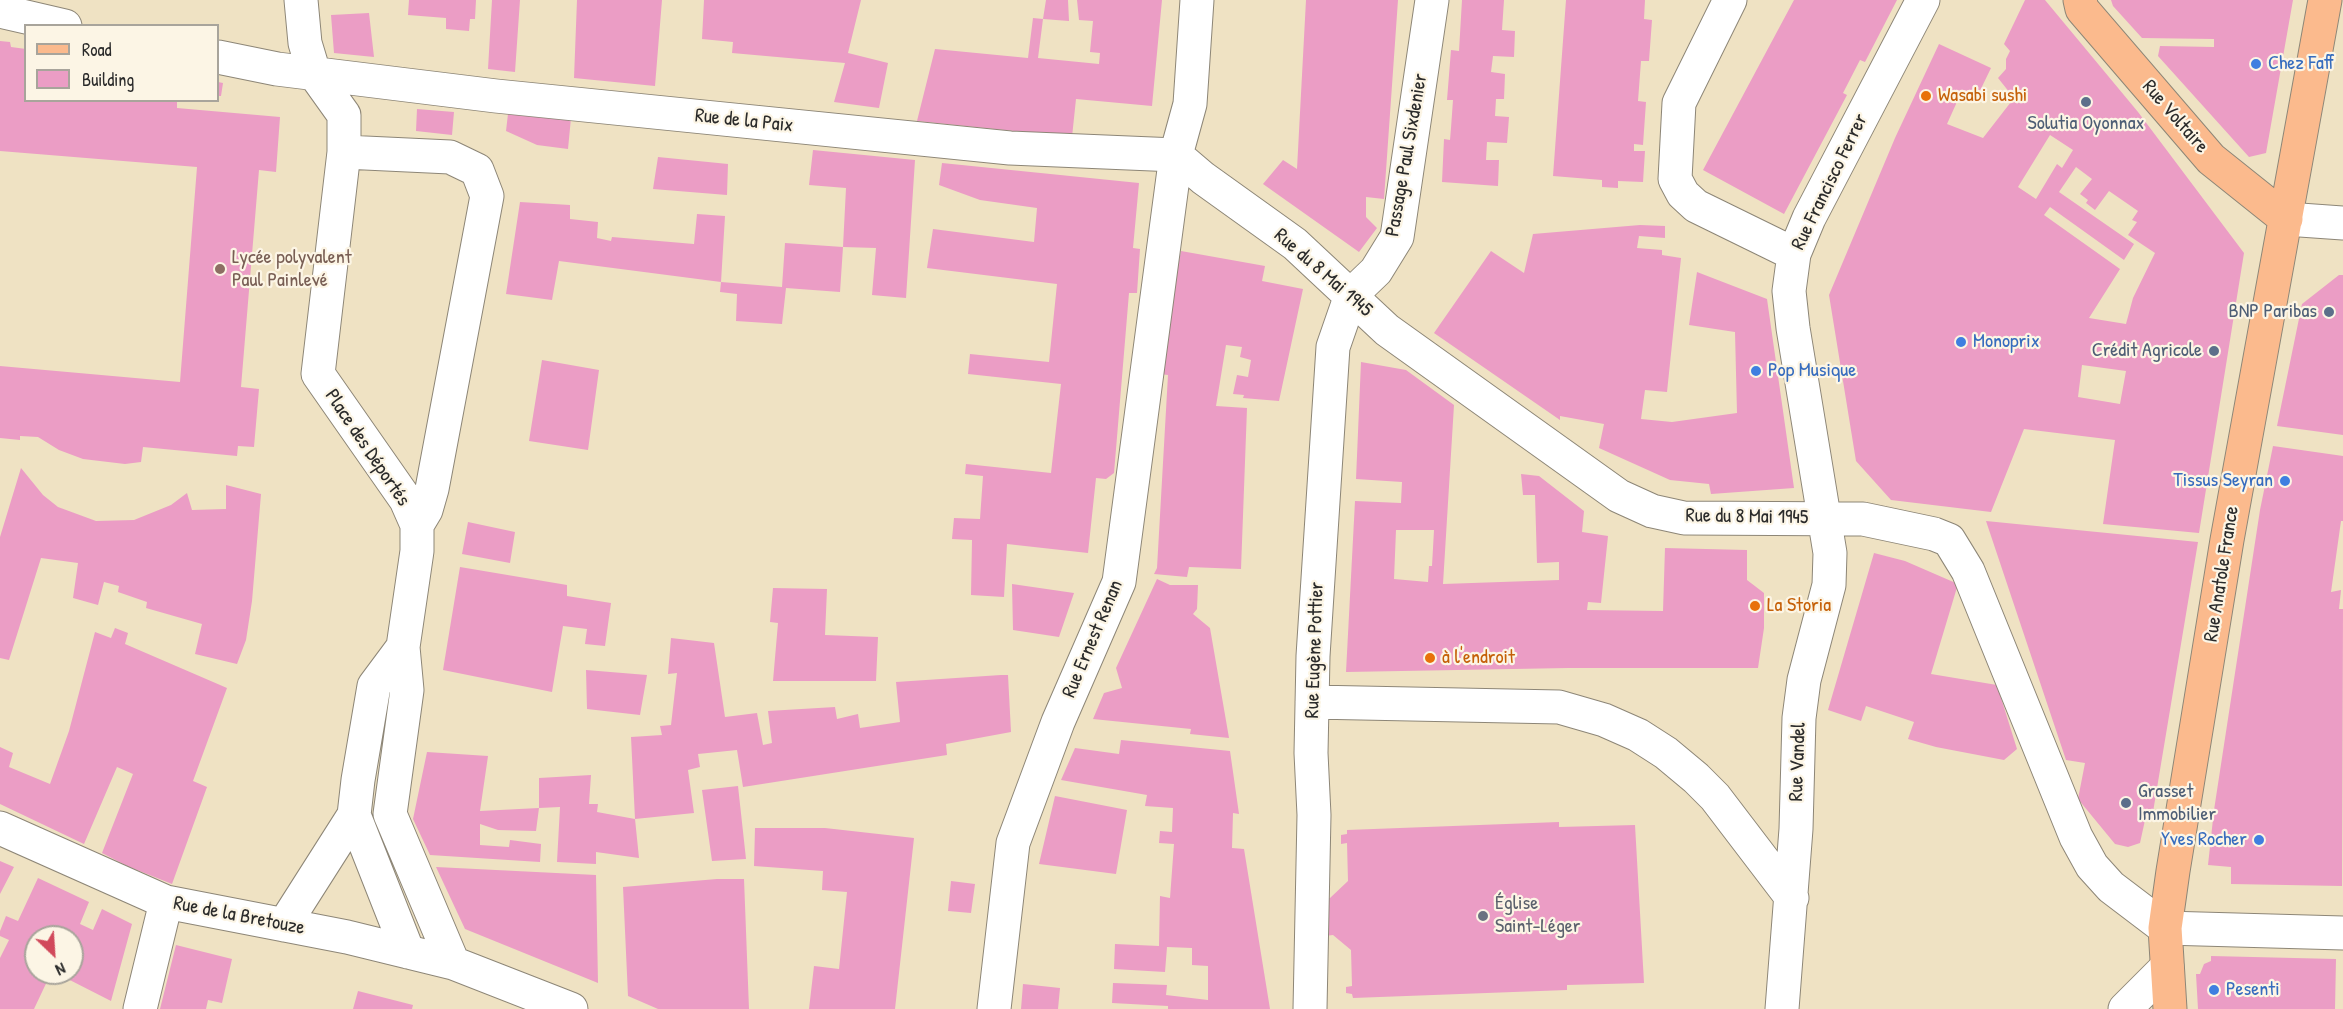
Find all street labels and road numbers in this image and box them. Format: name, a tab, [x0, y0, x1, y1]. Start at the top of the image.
street label: Passage Paul Sixdenier	[1381, 72, 1433, 238]
street label: Rue Voltaire	[2137, 75, 2213, 159]
street label: Rue de la Paix	[694, 104, 794, 138]
street label: Rue Francisco Ferrer	[1787, 110, 1873, 254]
street label: Rue du 8 Mai 1945	[1269, 224, 1377, 322]
street label: Place des Déportés	[319, 385, 415, 511]
street label: Rue du 8 Mai 1945	[1685, 504, 1809, 530]
street label: Rue Anatole France	[2199, 505, 2245, 643]
street label: Rue Ernest Renan	[1057, 577, 1129, 701]
street label: Rue Eugène Pottier	[1301, 581, 1329, 719]
street label: Rue Vandel	[1785, 722, 1811, 802]
street label: Rue de la Bretouze	[171, 892, 307, 940]

